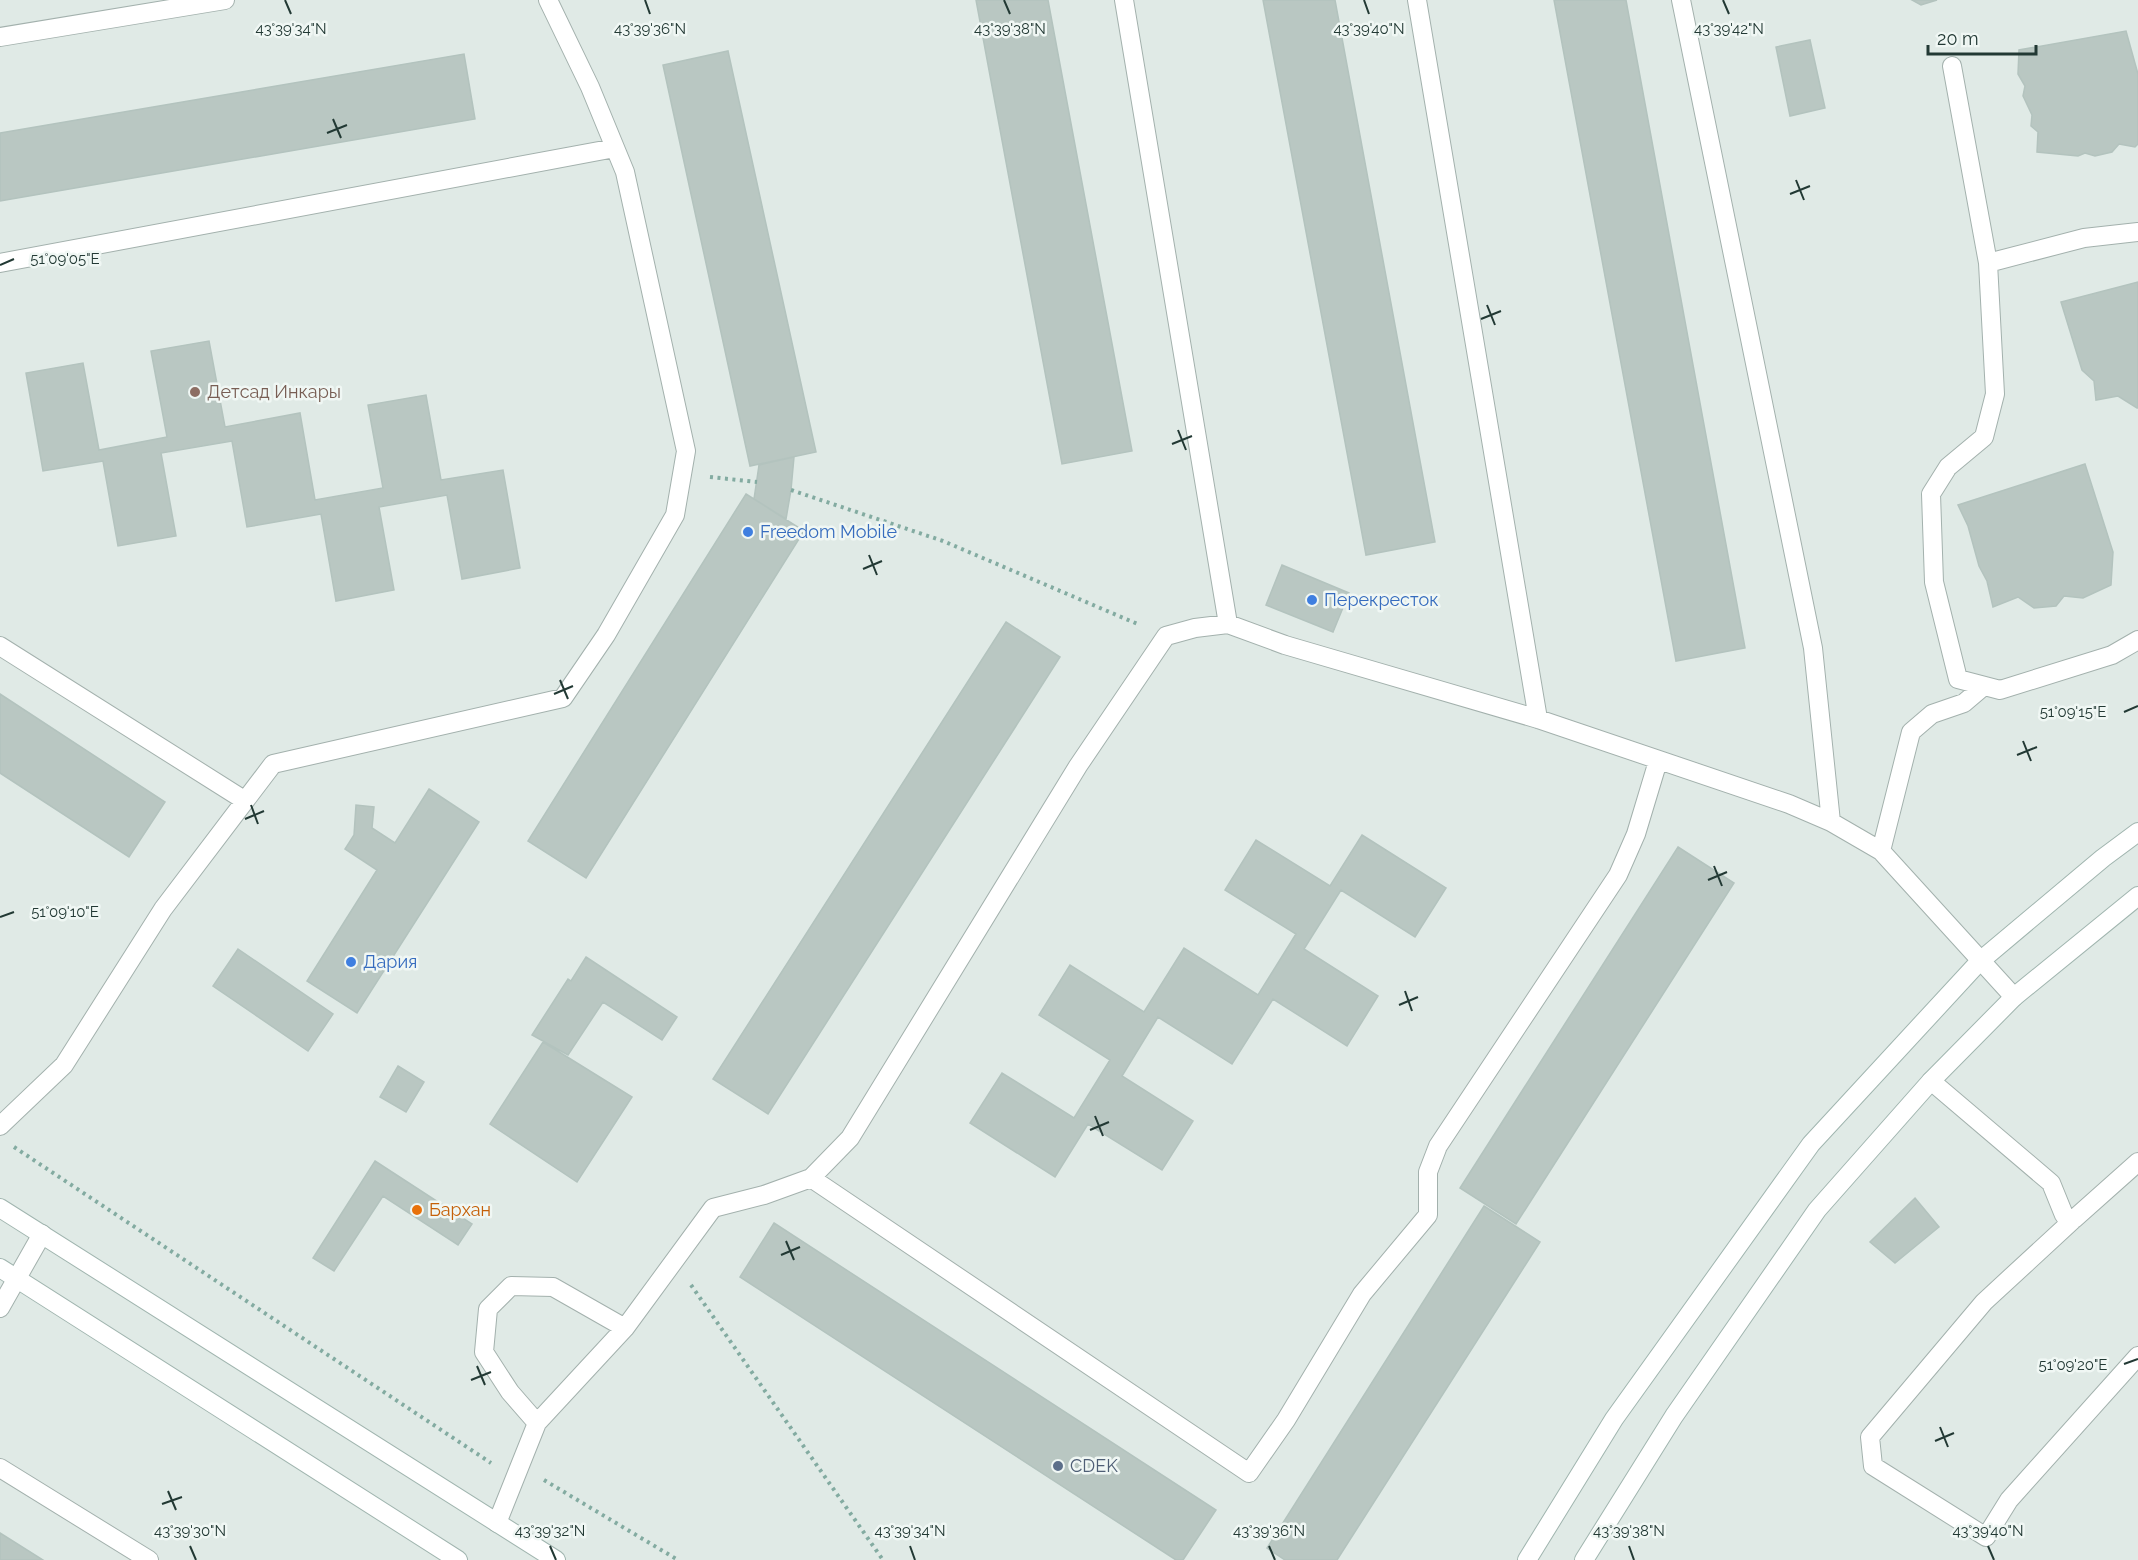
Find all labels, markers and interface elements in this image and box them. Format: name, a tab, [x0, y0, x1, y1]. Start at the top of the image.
scale bar	[1928, 18, 2036, 56]
text: 43°39'34"N	[255, 20, 327, 38]
text: 43°39'36"N	[614, 20, 686, 38]
text: 43°39'38"N	[974, 20, 1046, 38]
text: 43°39'40"N	[1333, 20, 1405, 38]
text: 43°39'42"N	[1694, 20, 1764, 38]
text: 20 m	[1937, 28, 1979, 49]
text: 51°09'05"E	[30, 250, 100, 268]
place label: Детсад Инкары	[207, 381, 341, 402]
marker: Детсад Инкары	[188, 385, 202, 399]
place label: Freedom Mobile	[760, 521, 897, 542]
marker: Freedom Mobile	[741, 525, 755, 539]
place label: Перекресток	[1324, 589, 1439, 610]
marker: Перекресток	[1305, 593, 1319, 607]
text: 51°09'15"E	[2040, 703, 2106, 721]
text: 51°09'10"E	[31, 903, 99, 921]
place label: Дария	[363, 951, 417, 972]
marker: Дария	[344, 955, 358, 969]
place label: Бархан	[429, 1199, 491, 1220]
marker: Бархан	[410, 1203, 424, 1217]
text: 51°09'20"E	[2038, 1356, 2108, 1374]
place label: CDEK	[1070, 1455, 1118, 1476]
marker: CDEK	[1051, 1459, 1065, 1473]
text: 43°39'30"N	[154, 1522, 226, 1540]
text: 43°39'32"N	[515, 1522, 585, 1540]
text: 43°39'34"N	[874, 1522, 946, 1540]
text: 43°39'36"N	[1233, 1522, 1305, 1540]
text: 43°39'38"N	[1593, 1522, 1665, 1540]
text: 43°39'40"N	[1952, 1522, 2024, 1540]

